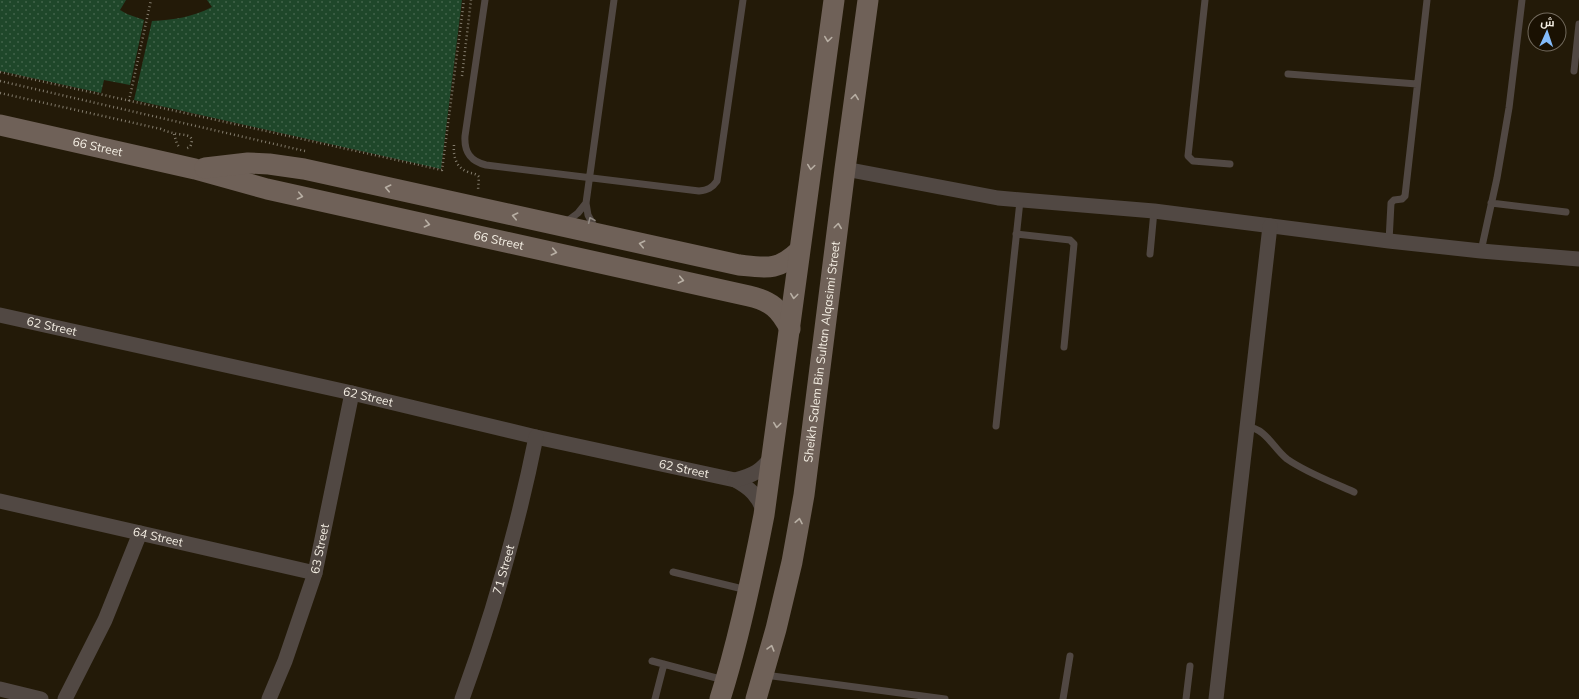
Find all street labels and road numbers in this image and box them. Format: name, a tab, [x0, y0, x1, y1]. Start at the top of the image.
street label: 66 Street	[71, 134, 124, 159]
street label: 66 Street	[472, 227, 525, 253]
street label: Sheikh Salem Bin Sultan Alqasimi Street	[800, 240, 843, 463]
street label: 62 Street	[25, 313, 78, 339]
street label: 62 Street	[342, 383, 395, 410]
street label: 62 Street	[658, 456, 710, 481]
street label: 63 Street	[307, 522, 332, 575]
street label: 64 Street	[132, 524, 184, 550]
street label: 71 Street	[489, 543, 517, 596]

